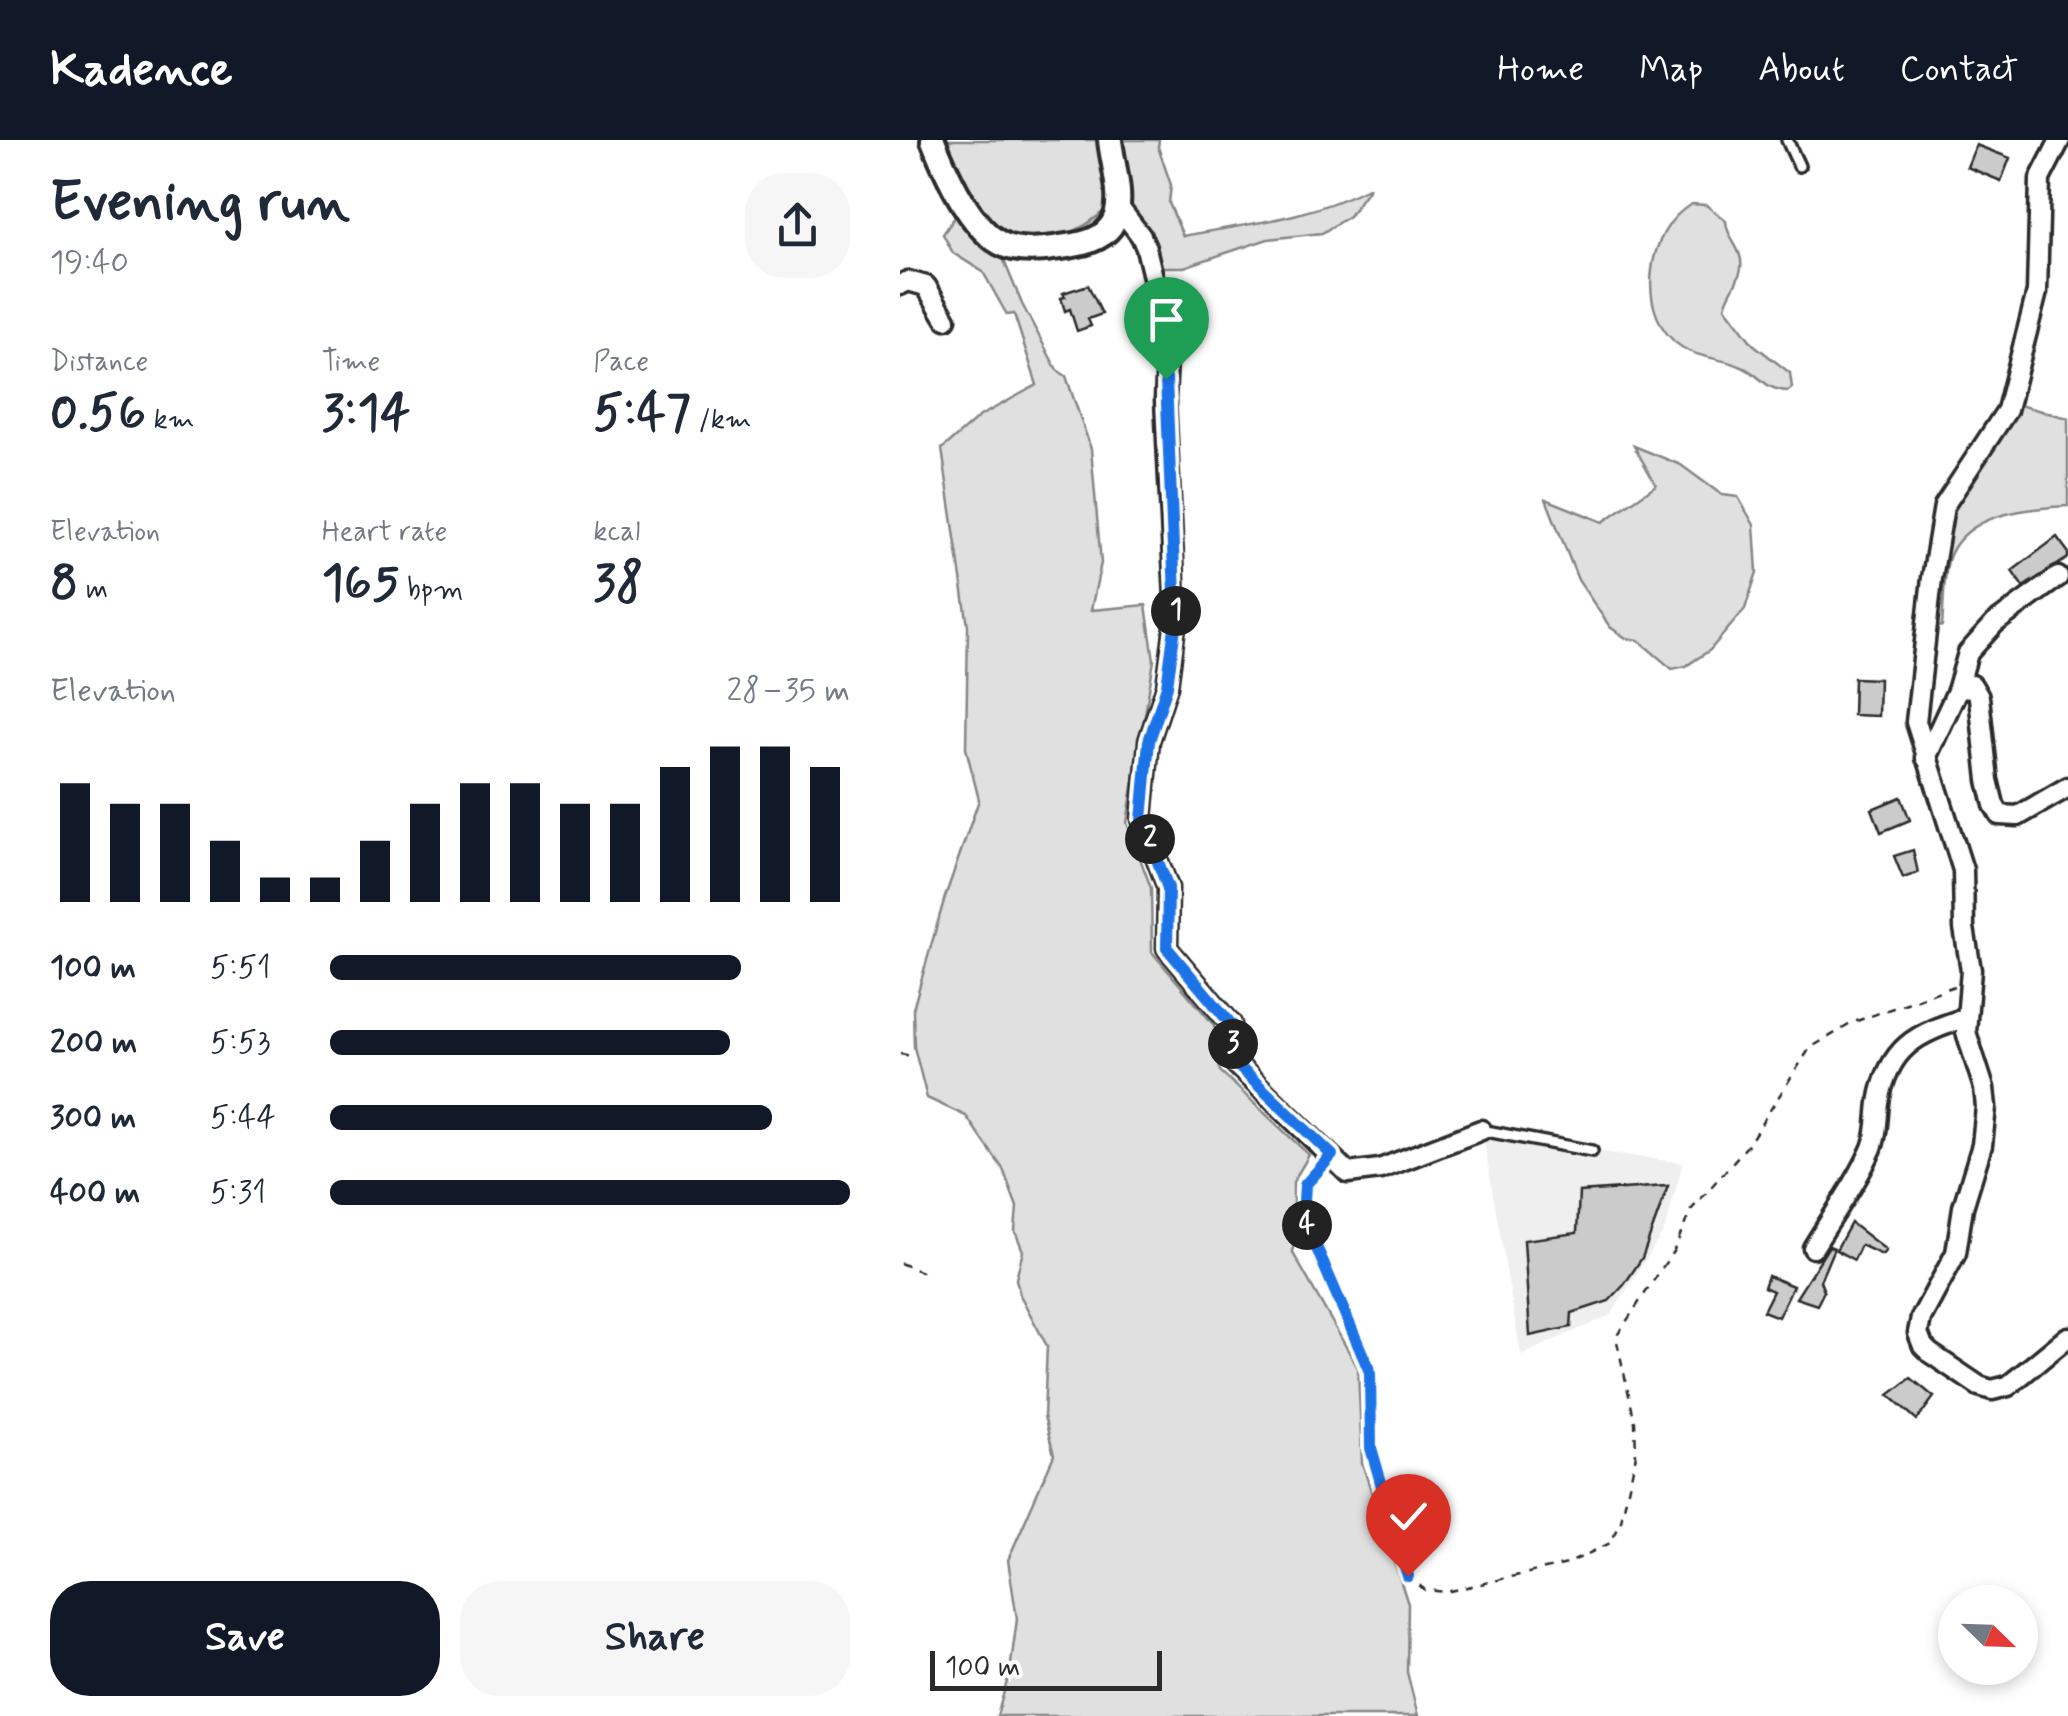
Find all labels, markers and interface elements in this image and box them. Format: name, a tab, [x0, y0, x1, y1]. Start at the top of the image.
text: Kadence	[50, 39, 233, 102]
text: Home	[1497, 47, 1584, 93]
text: Map	[1639, 47, 1703, 93]
text: About	[1758, 47, 1845, 93]
text: Contact	[1900, 47, 2018, 93]
text: Evening run	[50, 168, 350, 240]
button: share	[745, 173, 850, 278]
text: 19:40	[50, 242, 129, 284]
pin	[1124, 277, 1209, 380]
icon: arrive	[1139, 292, 1194, 347]
text: Distance	[50, 344, 148, 381]
text: Time	[322, 344, 380, 381]
text: Pace	[593, 344, 649, 381]
text: 0.56	[50, 381, 146, 447]
text: 3:14	[322, 381, 410, 447]
text: 5:47	[593, 381, 691, 447]
text: km	[146, 402, 194, 439]
text: /km	[691, 402, 752, 439]
text: Elevation	[50, 514, 160, 551]
text: Heart rate	[322, 514, 447, 551]
text: kcal	[593, 514, 640, 551]
text: 8	[50, 551, 78, 617]
text: 165	[322, 551, 399, 617]
text: 38	[593, 551, 643, 617]
text: m	[78, 572, 108, 609]
text: bpm	[399, 572, 463, 609]
pin: 1	[1151, 586, 1201, 636]
text: 1	[1170, 592, 1182, 629]
text: Elevation	[50, 670, 176, 712]
text: 28–35 m	[727, 670, 850, 712]
pin: 2	[1125, 814, 1175, 864]
text: 2	[1143, 820, 1157, 857]
text: 100 m	[50, 947, 136, 989]
text: 5:51	[210, 947, 271, 989]
pin: 3	[1208, 1019, 1258, 1069]
text: 200 m	[50, 1022, 137, 1064]
text: 5:53	[210, 1022, 270, 1064]
text: 3	[1227, 1025, 1239, 1062]
text: 300 m	[50, 1097, 136, 1139]
text: 5:44	[210, 1097, 276, 1139]
text: 400 m	[50, 1172, 140, 1214]
text: 5:31	[210, 1172, 266, 1214]
pin: 4	[1282, 1200, 1332, 1250]
text: 4	[1299, 1206, 1315, 1243]
pin	[1366, 1474, 1451, 1577]
icon: check	[1381, 1489, 1436, 1544]
button: Save	[50, 1581, 440, 1696]
button: Share	[460, 1581, 850, 1696]
north arrow	[1938, 1585, 2038, 1685]
map controls	[1938, 1585, 2038, 1685]
scale bar	[930, 1646, 1162, 1690]
text: 100 m	[945, 1650, 1020, 1687]

